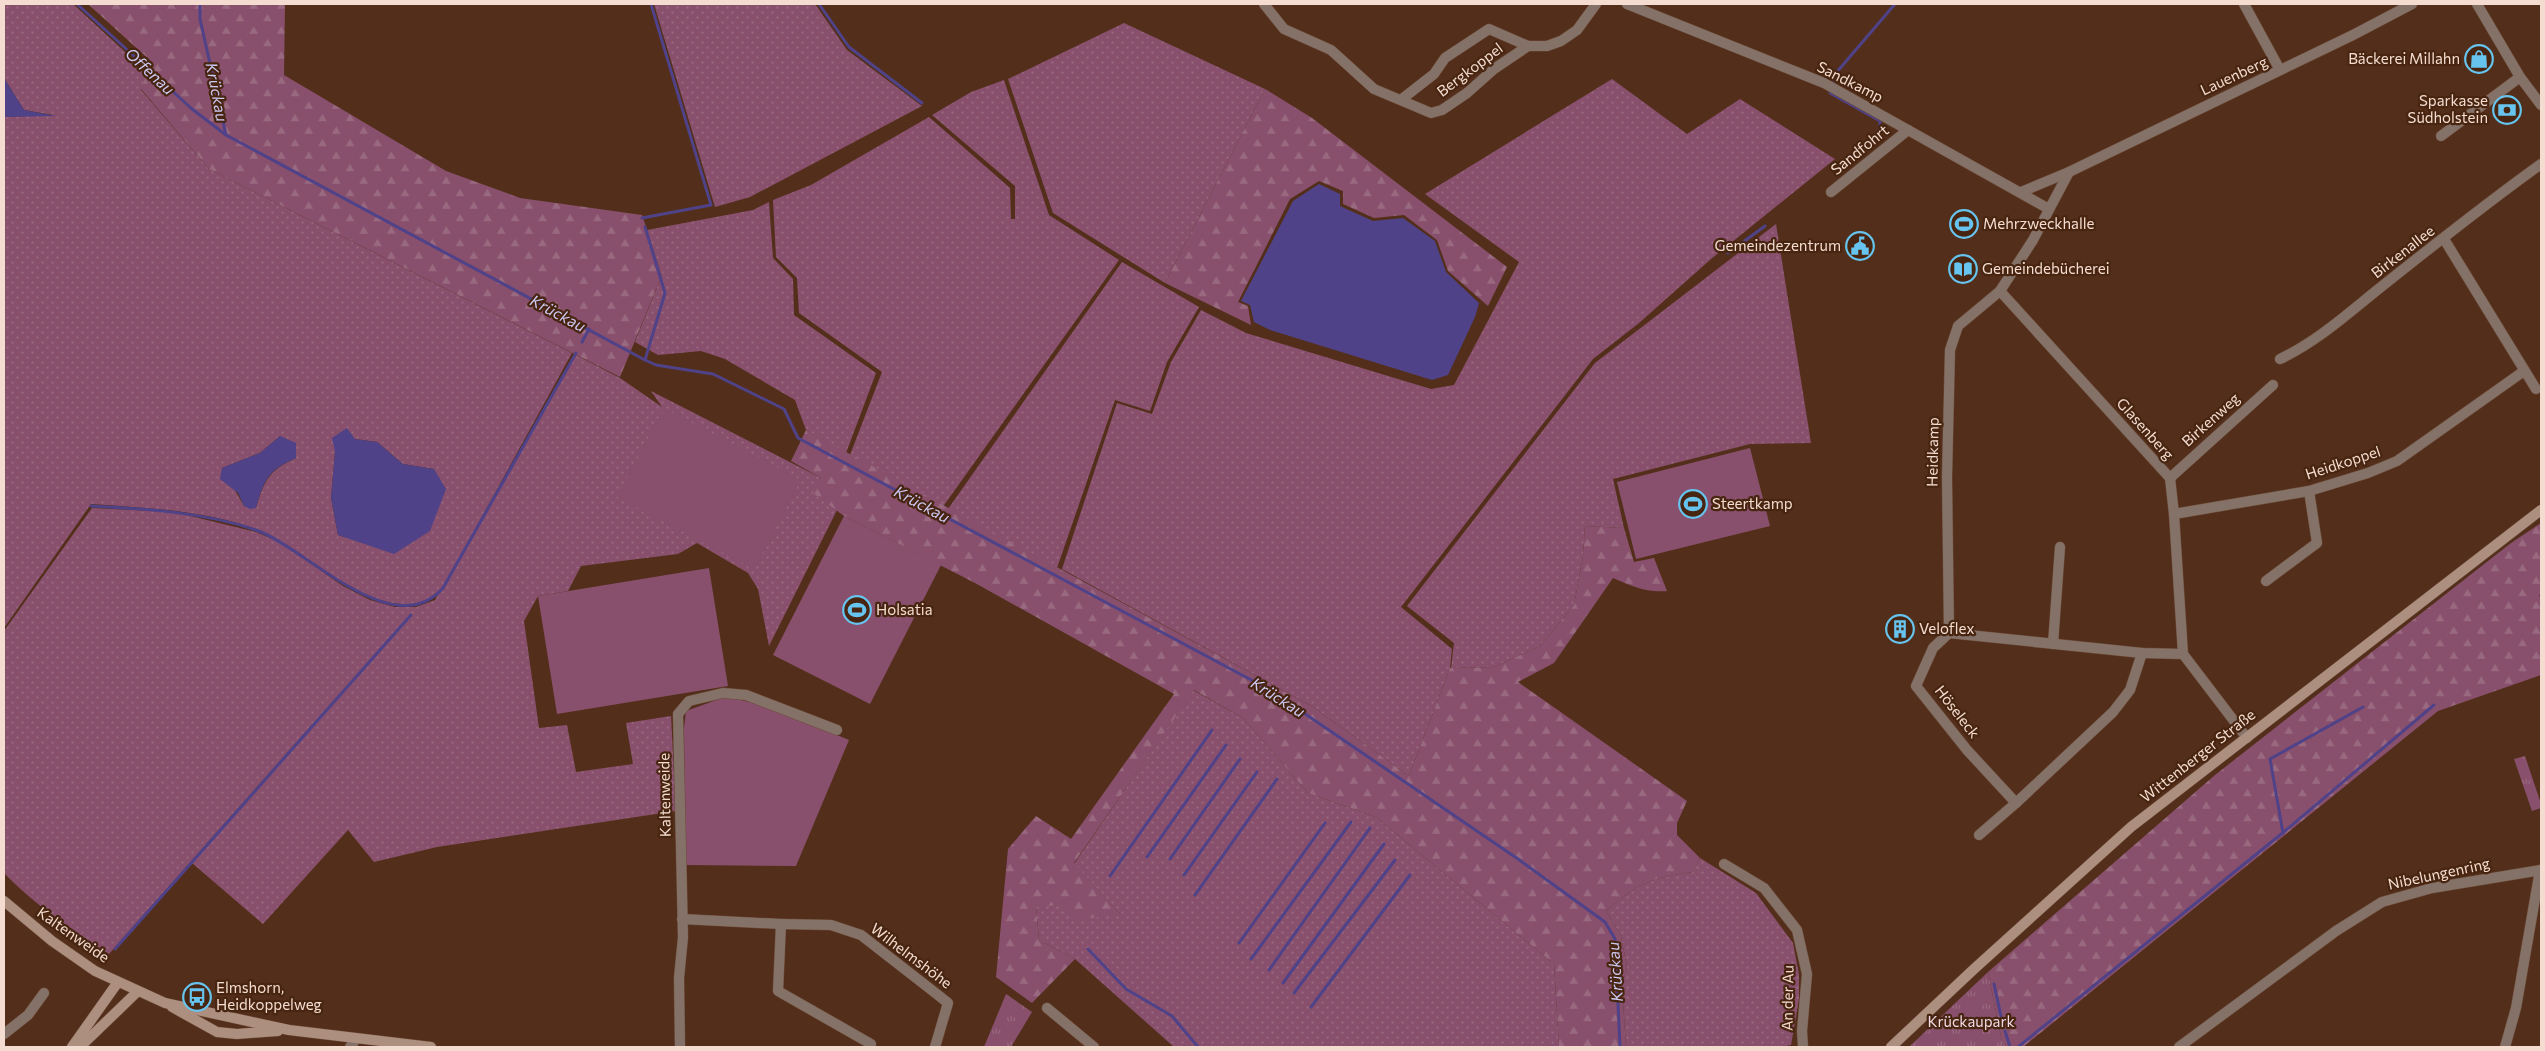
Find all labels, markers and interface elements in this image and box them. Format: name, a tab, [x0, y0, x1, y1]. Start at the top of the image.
street label: Bergkoppel	[1433, 39, 1506, 100]
water label: Offenau	[122, 43, 179, 98]
shop icon: Bäckerei Millahn	[2464, 44, 2494, 74]
place label: Bäckerei Millahn	[2348, 49, 2460, 67]
street label: Lauenberg	[2197, 52, 2270, 99]
street label: Sandkamp	[1814, 57, 1887, 105]
water label: Krückau	[202, 61, 233, 123]
place label: Sparkasse Südholstein	[2408, 91, 2488, 126]
bank icon: Sparkasse Südholstein	[2492, 95, 2522, 125]
street label: Sandfohrt	[1827, 120, 1892, 178]
sports icon: Mehrzweckhalle	[1949, 209, 1979, 239]
place label: Mehrzweckhalle	[1983, 214, 2095, 232]
street label: Birkenallee	[2367, 221, 2438, 281]
public building icon: Gemeindezentrum	[1845, 231, 1875, 261]
place label: Gemeindezentrum	[1715, 236, 1841, 254]
library icon: Gemeindebücherei	[1948, 254, 1978, 284]
place label: Gemeindebücherei	[1982, 259, 2110, 277]
water label: Krückau	[527, 290, 589, 335]
street label: Birkenweg	[2178, 389, 2243, 450]
street label: Glasenberg	[2113, 394, 2178, 463]
street label: Heidkamp	[1922, 417, 1942, 487]
street label: Heidkoppel	[2303, 441, 2383, 483]
water label: Krückau	[891, 481, 953, 526]
sports icon: Steertkamp	[1678, 489, 1708, 519]
place label: Steertkamp	[1712, 494, 1793, 512]
sports icon: Holsatia	[842, 595, 872, 625]
place label: Holsatia	[876, 600, 933, 618]
building icon: Veloflex	[1885, 614, 1915, 644]
place label: Veloflex	[1919, 619, 1974, 637]
water label: Krückau	[1248, 673, 1309, 721]
street label: Höseleck	[1932, 681, 1984, 741]
street label: Wittenberger Straße	[2136, 705, 2258, 806]
street label: Kaltenweide	[654, 753, 674, 837]
street label: Nibelungenring	[2386, 853, 2491, 893]
street label: Kaltenweide	[34, 903, 113, 966]
street label: Wilhelmshöhe	[867, 919, 956, 992]
water label: Krückau	[1603, 941, 1626, 1003]
street label: An der Au	[1777, 965, 1797, 1031]
place label: Elmshorn, Heidkoppelweg	[216, 978, 322, 1013]
bus stop icon: Elmshorn, Heidkoppelweg	[182, 982, 212, 1012]
park label: Krückaupark	[1927, 1012, 2015, 1030]

